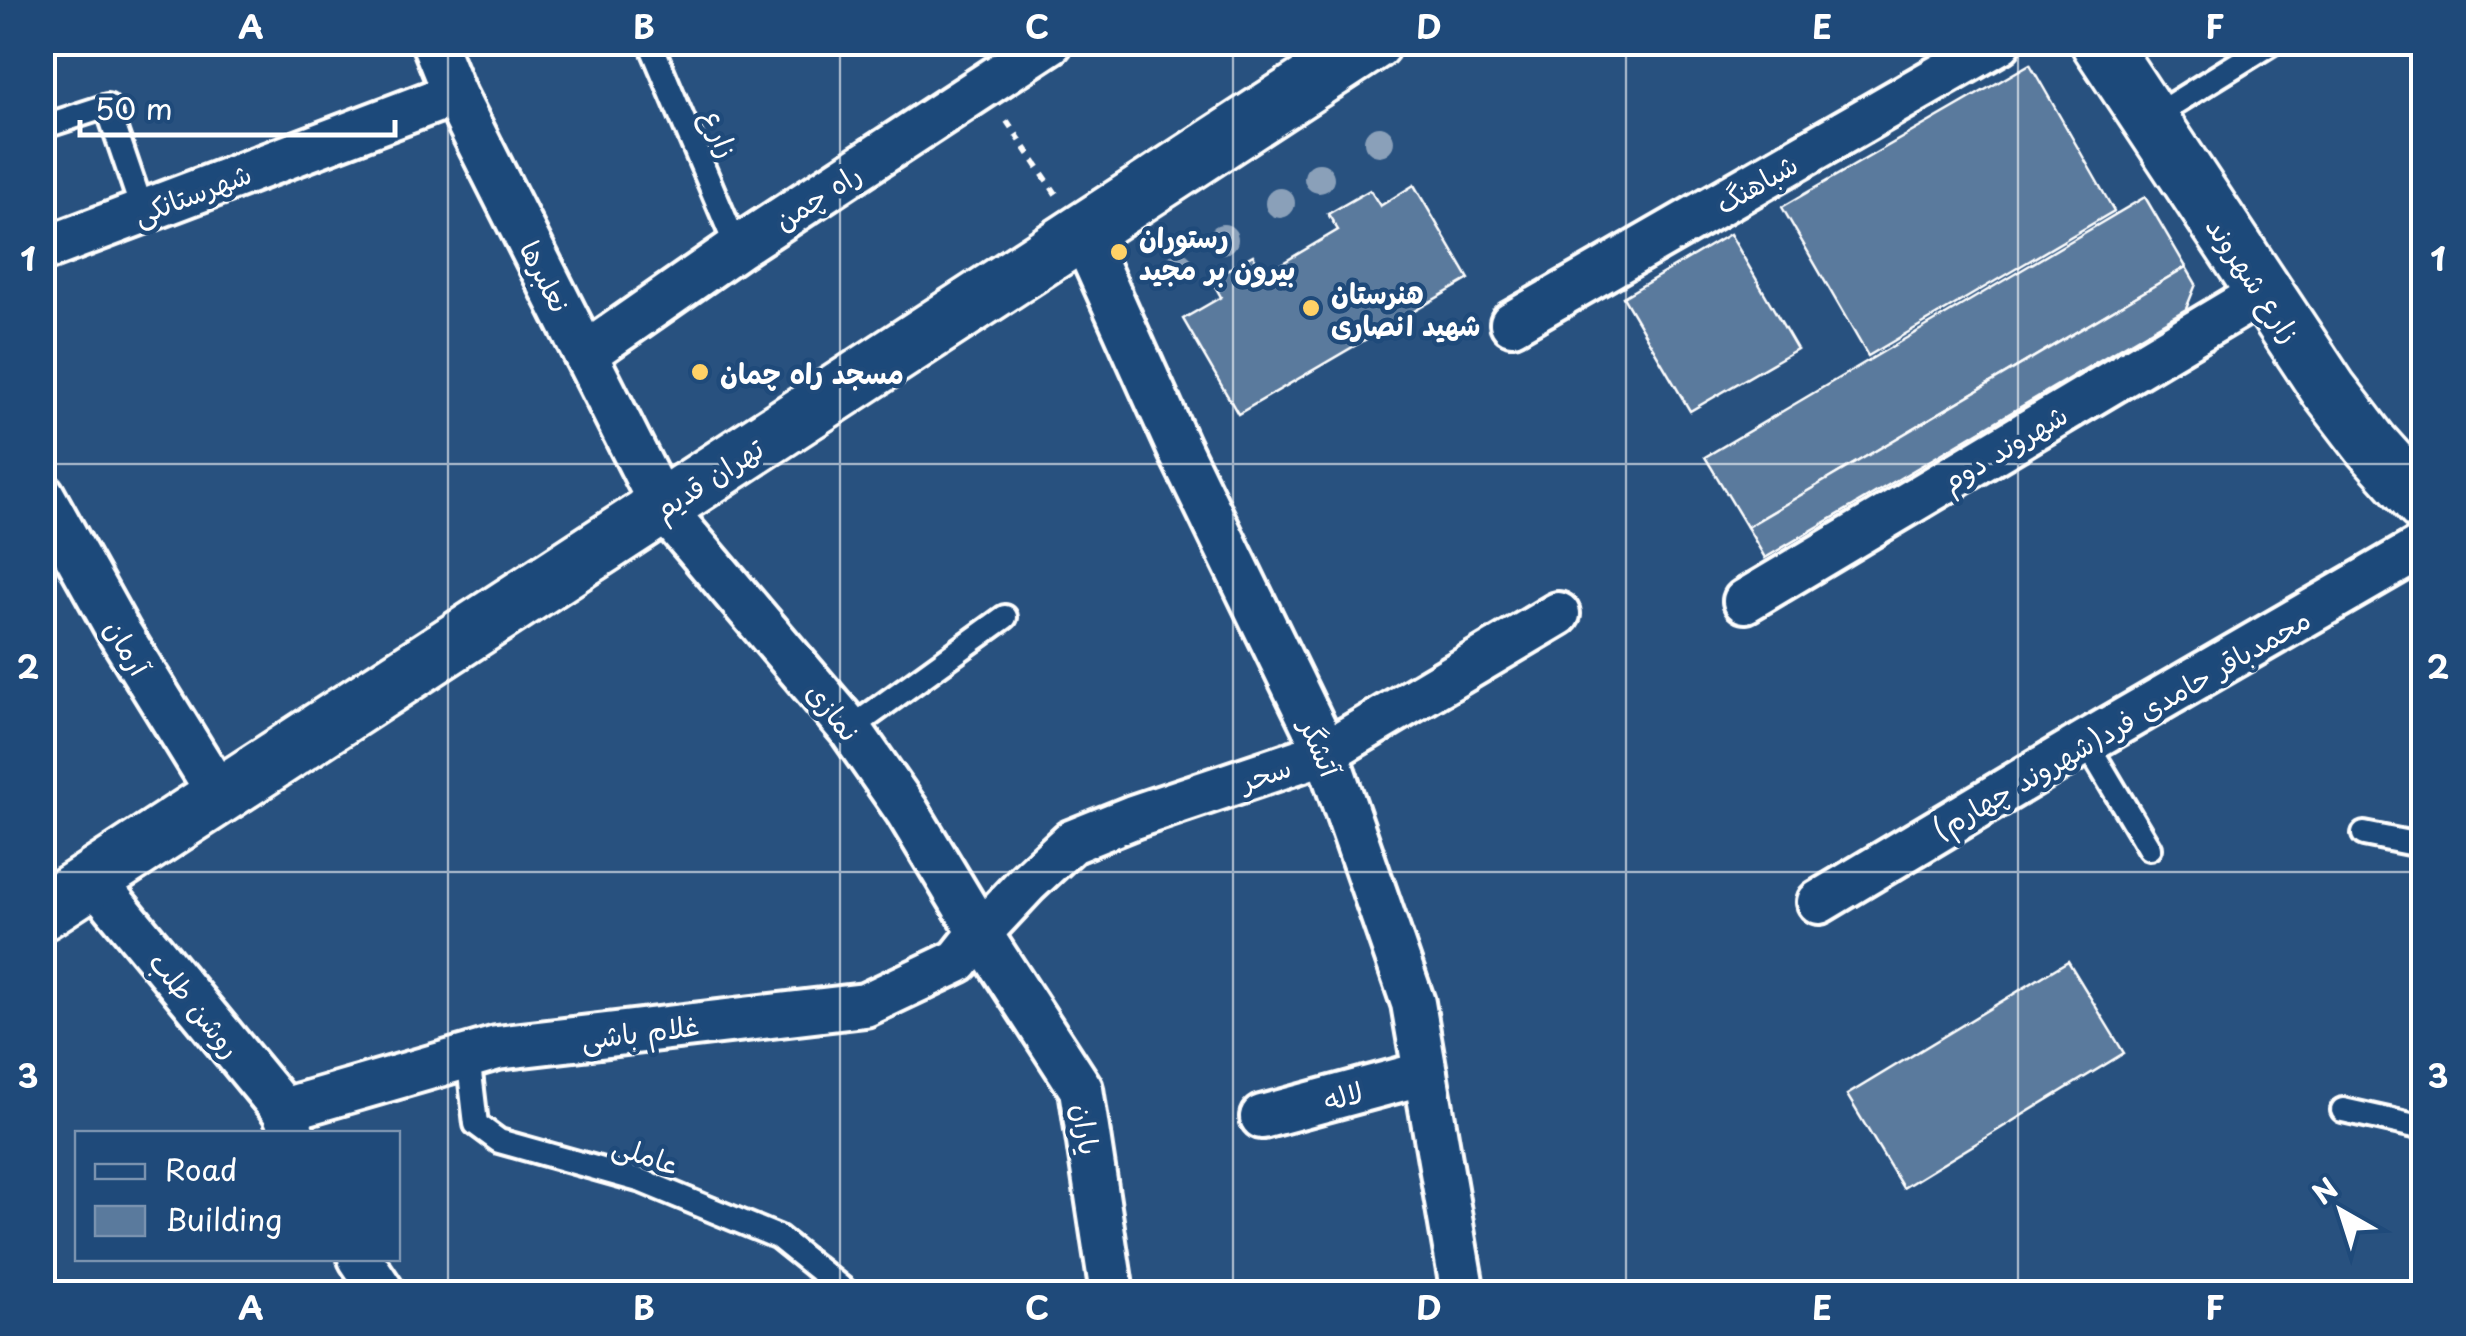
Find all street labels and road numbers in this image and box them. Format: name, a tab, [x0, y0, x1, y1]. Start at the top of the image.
street label: زارع	[692, 102, 750, 164]
street label: شباهنگ	[1707, 142, 1805, 224]
street label: شهرستانکی	[127, 151, 257, 235]
street label: راه چمن	[765, 152, 869, 240]
street label: زارع شهروند	[2196, 207, 2312, 351]
street label: نعلبرها	[510, 233, 582, 319]
street label: شهروند دوم	[1933, 392, 2076, 503]
street label: تهران قدیم	[645, 426, 773, 531]
street label: محمدباقر حامدی فرد(شهروند چهارم)	[1924, 597, 2319, 851]
street label: آرمان	[94, 611, 162, 684]
street label: نمازی	[797, 672, 871, 750]
street label: آتشگر	[1289, 709, 1353, 784]
street label: سحر	[1232, 744, 1296, 802]
street label: روشن طلب	[140, 941, 252, 1067]
street label: غلام باشی	[578, 1002, 702, 1062]
street label: لاله	[1318, 1069, 1368, 1121]
street label: یاران	[1062, 1100, 1112, 1158]
street label: عاملی	[607, 1122, 687, 1186]

